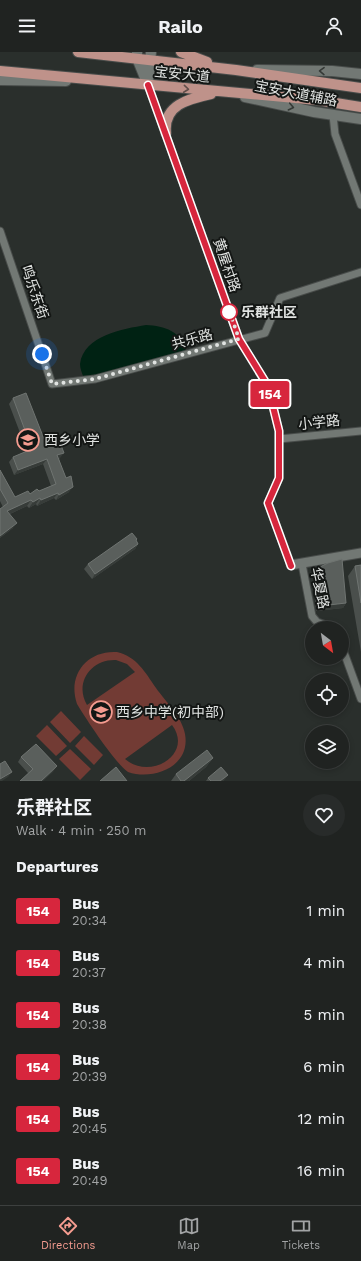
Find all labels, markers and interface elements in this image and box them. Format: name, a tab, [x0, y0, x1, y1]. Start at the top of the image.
icon: menu	[16, 15, 38, 37]
icon: person	[323, 15, 345, 37]
text: Railo	[158, 16, 203, 37]
street label: 宝安大道	[153, 63, 211, 85]
one-way arrow	[319, 66, 325, 75]
street label: 宝安大道辅路	[253, 77, 339, 109]
one-way arrow	[183, 84, 189, 93]
one-way arrow	[288, 102, 294, 110]
street label: 黄屋村路	[210, 236, 244, 294]
street label: 鸣乐东街	[18, 263, 52, 321]
marker: 乐群社区	[220, 303, 238, 321]
place label: 乐群社区	[241, 304, 297, 320]
street label: 共乐路	[170, 326, 214, 352]
your location	[32, 344, 52, 364]
line badge: 154	[247, 381, 293, 407]
text: 154	[258, 386, 282, 402]
street label: 小学路	[297, 412, 341, 432]
school or university icon: 西乡小学	[15, 427, 41, 453]
place label: 西乡小学	[44, 432, 100, 448]
street label: 华夏路	[308, 566, 332, 610]
north arrow	[305, 621, 349, 665]
map controls	[305, 621, 349, 769]
button: locate	[305, 673, 349, 717]
school or university icon: 西乡中学(初中部)	[88, 699, 114, 725]
place label: 西乡中学(初中部)	[116, 704, 224, 720]
button: layers	[305, 725, 349, 769]
button: heart	[303, 794, 345, 836]
text: 乐群社区	[16, 796, 92, 819]
text: Walk · 4 min · 250 m	[16, 823, 146, 838]
text: Departures	[16, 858, 99, 876]
text: Bus	[72, 895, 100, 913]
text: 1 min	[306, 902, 345, 920]
text: 154	[26, 903, 50, 919]
text: 20:34	[72, 913, 107, 928]
text: Bus	[72, 947, 100, 965]
text: 4 min	[303, 954, 345, 972]
text: 154	[26, 955, 50, 971]
text: 20:37	[72, 965, 106, 980]
text: Bus	[72, 999, 100, 1017]
text: 5 min	[304, 1006, 345, 1024]
text: 154	[26, 1007, 50, 1023]
text: 20:38	[72, 1017, 107, 1032]
text: Bus	[72, 1051, 100, 1069]
text: 6 min	[303, 1058, 345, 1076]
text: 154	[26, 1059, 50, 1075]
text: 20:39	[72, 1069, 107, 1084]
text: Bus	[72, 1103, 100, 1121]
text: 12 min	[298, 1110, 345, 1128]
text: 154	[26, 1111, 50, 1127]
text: 20:45	[72, 1121, 107, 1136]
text: Bus	[72, 1155, 100, 1173]
text: 16 min	[297, 1162, 345, 1180]
text: 154	[26, 1163, 50, 1179]
text: 20:49	[72, 1173, 107, 1188]
tab: Directions	[41, 1215, 95, 1252]
tab: Map	[177, 1215, 200, 1252]
tab: Tickets	[282, 1215, 320, 1252]

